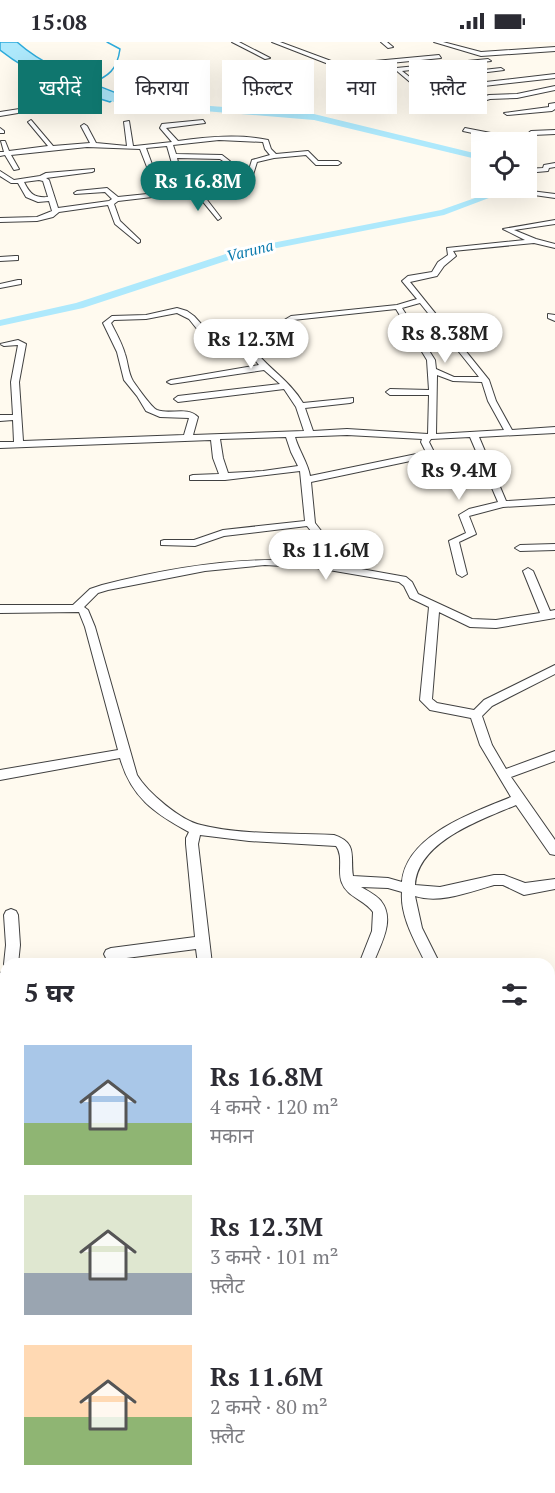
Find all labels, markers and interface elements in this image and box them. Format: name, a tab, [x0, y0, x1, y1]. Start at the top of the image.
text: 15:08	[30, 7, 87, 36]
chip: खरीदें	[18, 60, 102, 114]
chip: किराया	[114, 60, 210, 114]
chip: फ़िल्टर	[222, 60, 314, 114]
chip: नया	[326, 60, 397, 114]
chip: फ़्लैट	[409, 60, 487, 114]
map controls	[471, 132, 537, 198]
button: locate	[471, 132, 537, 198]
pin: Rs 16.8M	[136, 161, 260, 212]
text: Rs 16.8M	[155, 167, 241, 194]
water label: Varuna	[224, 235, 275, 265]
pin: Rs 8.38M	[383, 313, 507, 364]
pin: Rs 12.3M	[189, 319, 313, 370]
text: Rs 8.38M	[402, 319, 488, 346]
text: Rs 12.3M	[208, 325, 294, 352]
pin: Rs 9.4M	[404, 450, 514, 501]
text: Rs 9.4M	[421, 456, 497, 483]
pin: Rs 11.6M	[264, 530, 388, 581]
text: Rs 11.6M	[283, 536, 369, 563]
text: 5 घर	[24, 975, 74, 1009]
icon: filters	[498, 978, 531, 1011]
text: Rs 16.8M	[210, 1059, 323, 1093]
icon: home	[72, 1069, 144, 1141]
text: 4 कमरे · 120 m²	[210, 1093, 338, 1120]
text: मकान	[210, 1122, 254, 1149]
text: Rs 12.3M	[210, 1209, 323, 1243]
icon: home	[72, 1219, 144, 1291]
text: 3 कमरे · 101 m²	[210, 1243, 338, 1270]
text: फ़्लैट	[210, 1272, 245, 1299]
text: Rs 11.6M	[210, 1359, 323, 1393]
icon: home	[72, 1369, 144, 1441]
text: 2 कमरे · 80 m²	[210, 1393, 328, 1420]
text: फ़्लैट	[210, 1422, 245, 1449]

